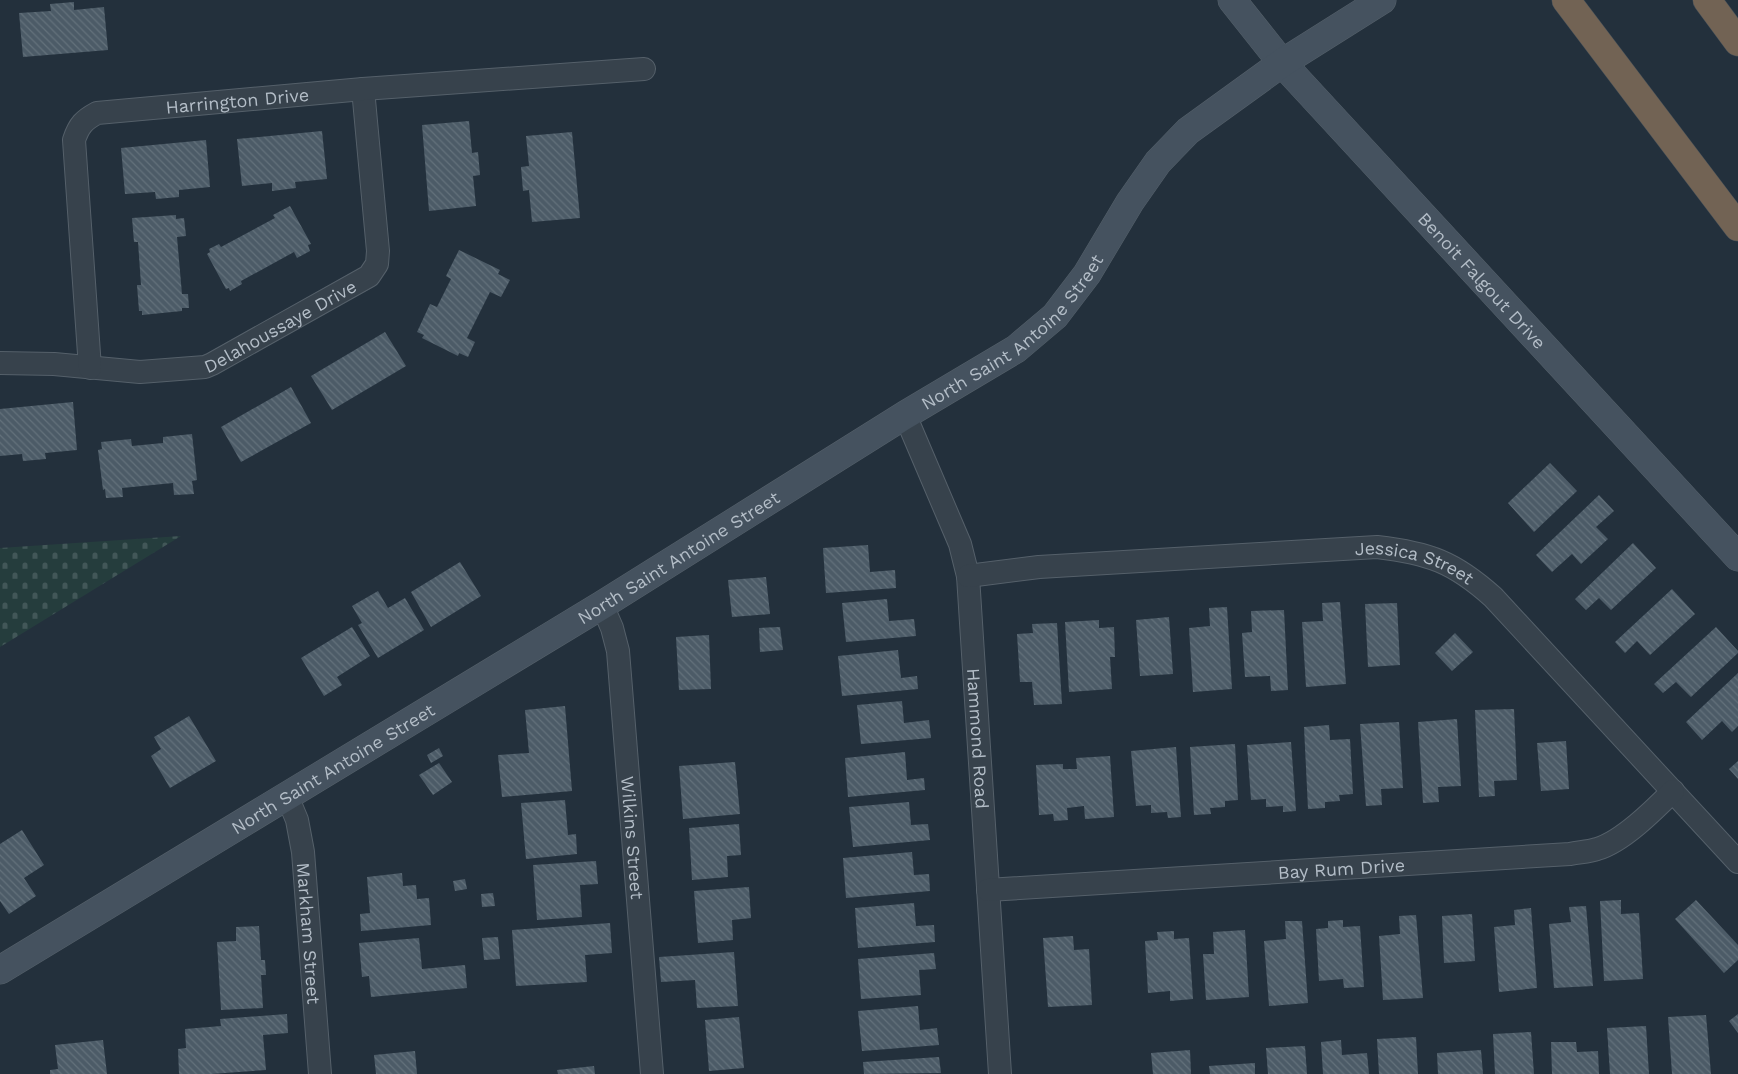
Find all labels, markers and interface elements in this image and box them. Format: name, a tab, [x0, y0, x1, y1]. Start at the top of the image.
street label: Harrington Drive	[165, 83, 310, 117]
street label: Benoit Falgout Drive	[1414, 208, 1551, 353]
street label: North Saint Antoine Street	[917, 250, 1107, 414]
street label: Delahoussaye Drive	[201, 275, 360, 377]
street label: North Saint Antoine Street	[574, 486, 783, 628]
street label: Jessica Street	[1354, 536, 1479, 589]
street label: Hammond Road	[963, 667, 993, 809]
street label: North Saint Antoine Street	[227, 698, 438, 838]
street label: Wilkins Street	[618, 775, 648, 900]
street label: Bay Rum Drive	[1277, 854, 1406, 883]
street label: Markham Street	[293, 862, 325, 1005]

